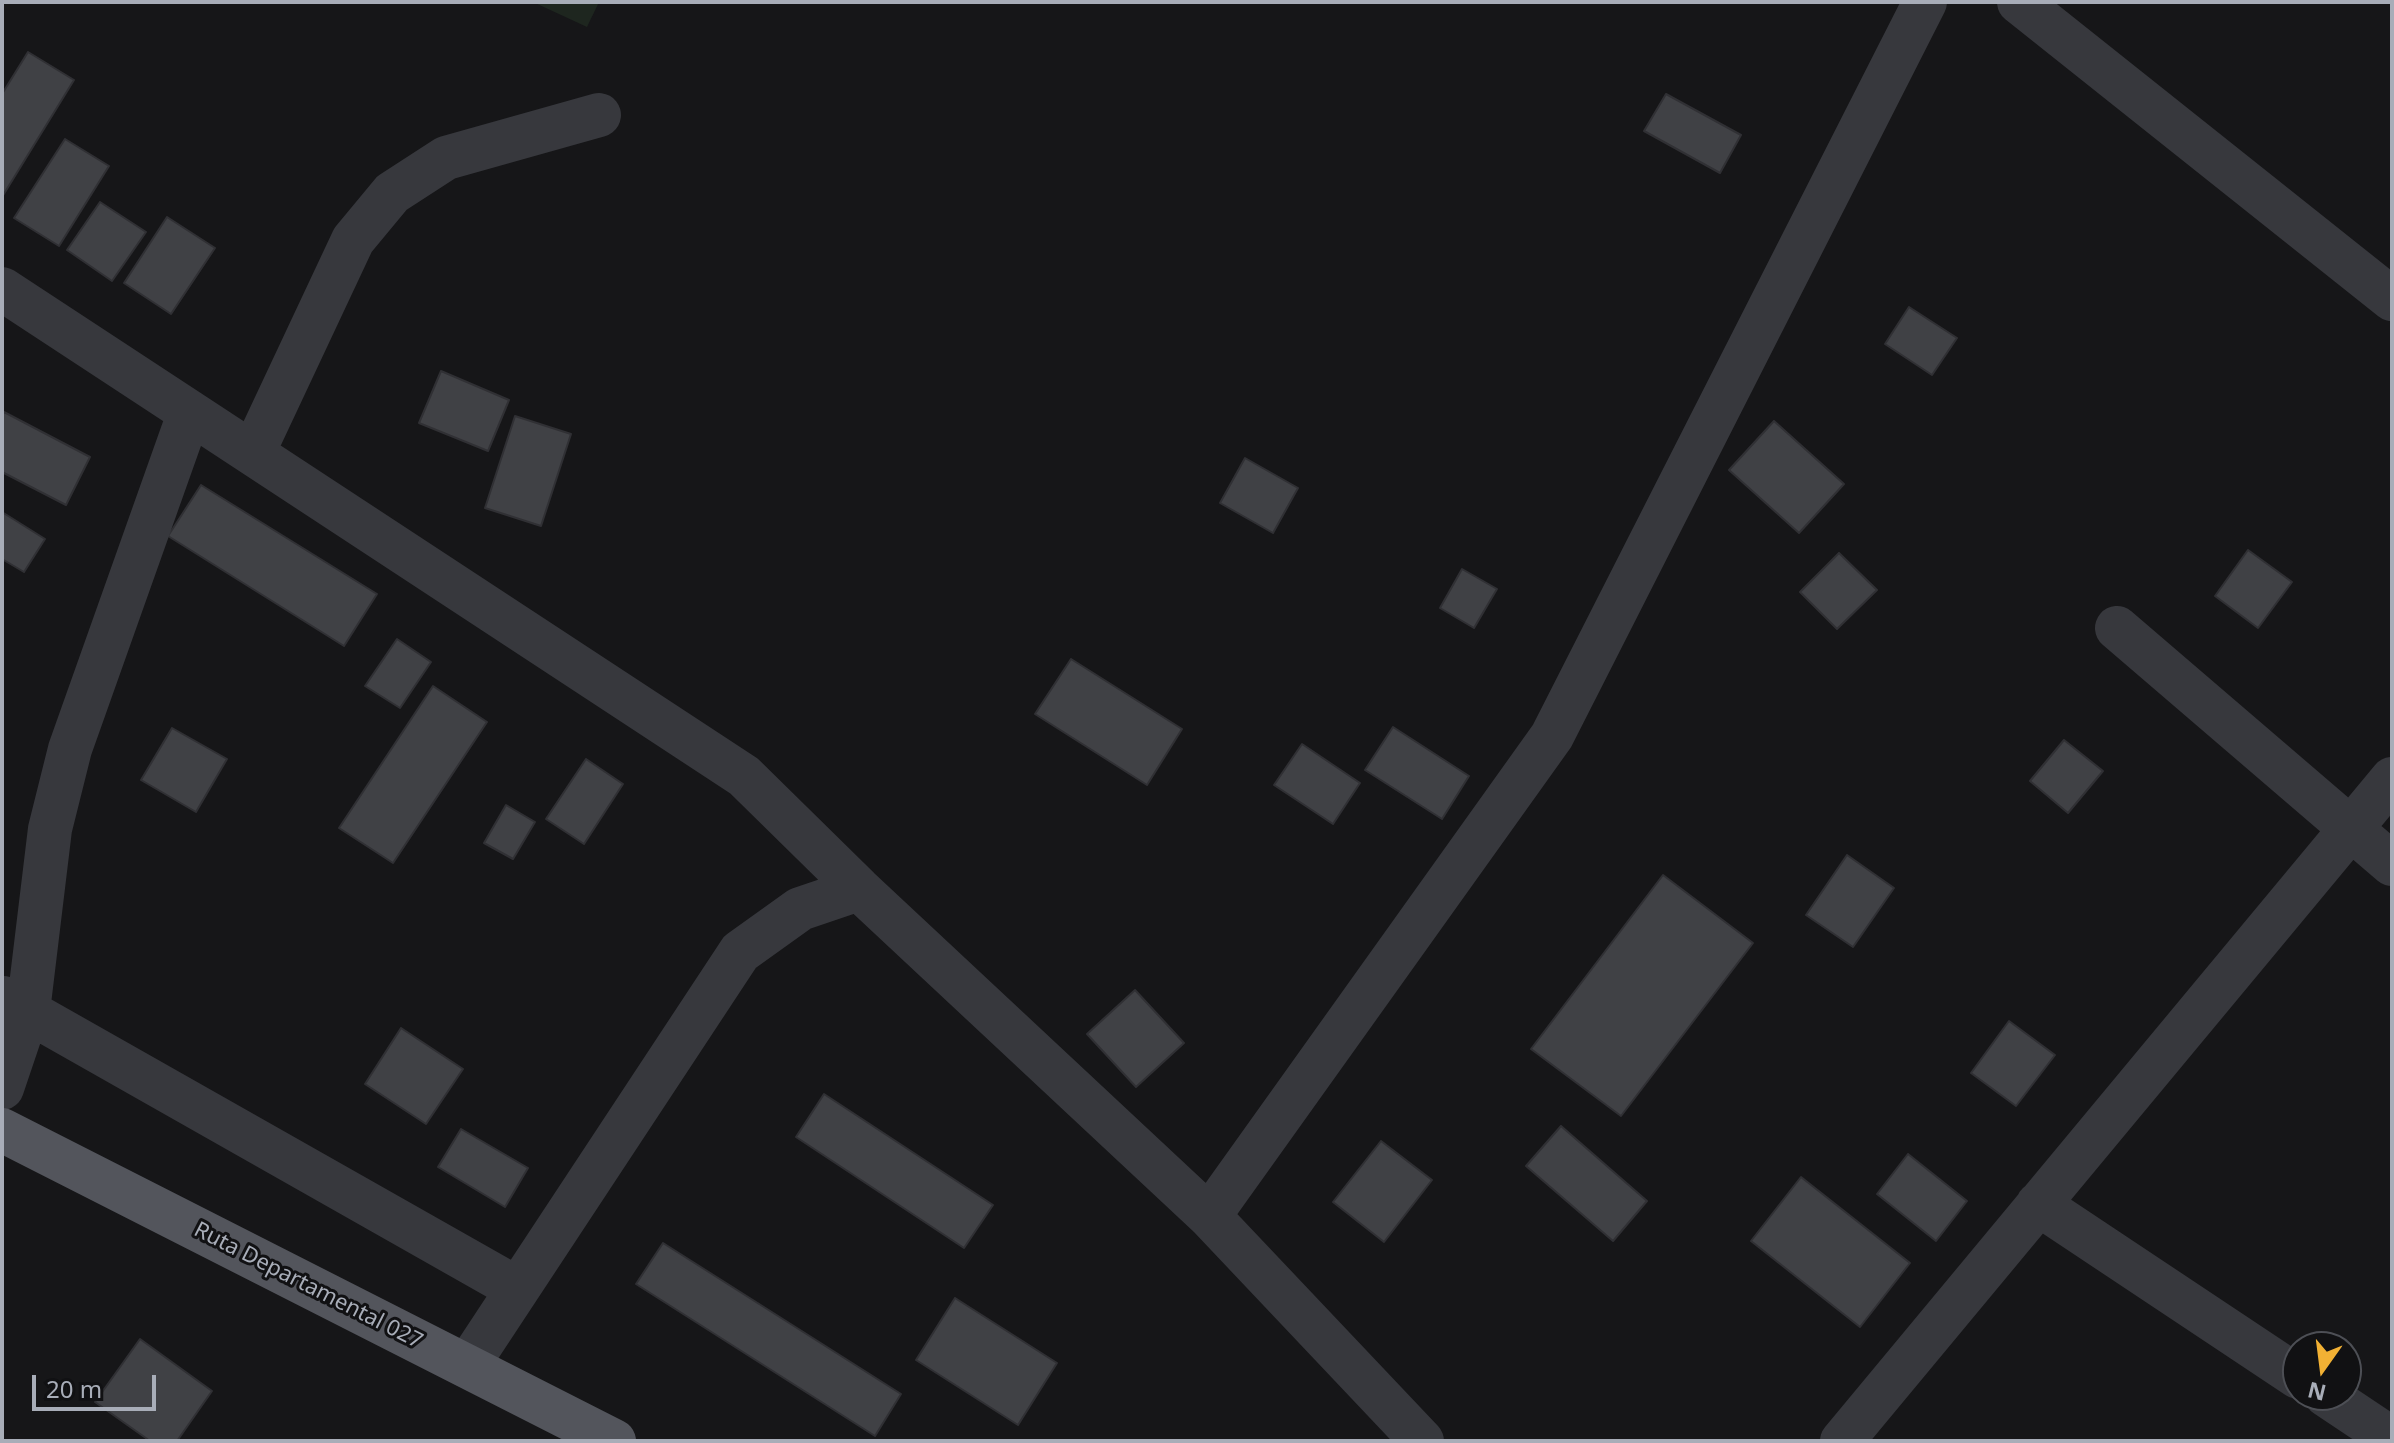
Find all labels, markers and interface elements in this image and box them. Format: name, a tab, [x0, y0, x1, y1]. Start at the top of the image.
street label: Ruta Departamental 027	[189, 1217, 427, 1355]
north arrow	[2282, 1331, 2362, 1411]
scale bar	[36, 1359, 160, 1409]
text: 20 m	[46, 1372, 102, 1405]
text: N	[2304, 1376, 2329, 1409]

